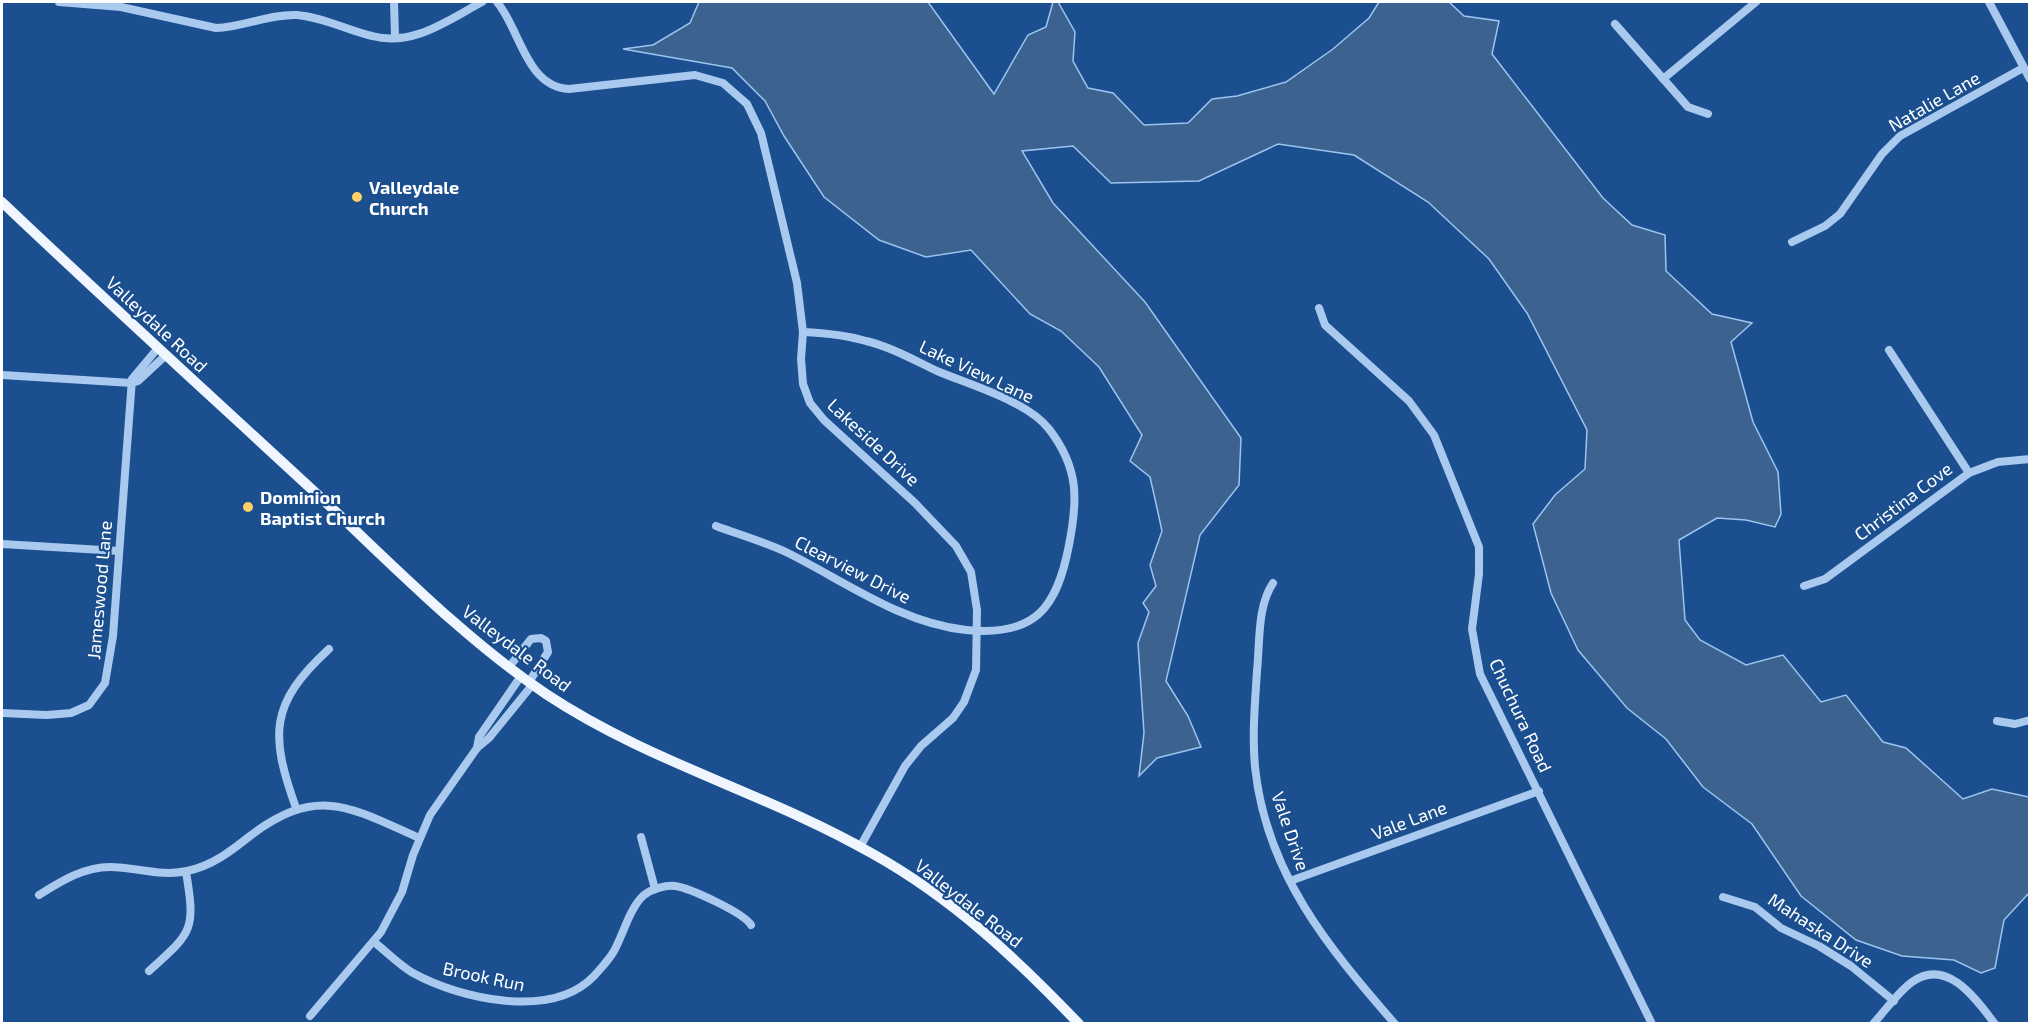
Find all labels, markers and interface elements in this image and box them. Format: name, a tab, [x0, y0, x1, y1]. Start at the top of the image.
street label: Natalie Lane	[1884, 66, 1984, 136]
place label: Valleydale Church	[369, 176, 459, 219]
marker: Valleydale Church	[350, 190, 364, 204]
street label: Valleydale Road	[102, 271, 212, 377]
street label: Lake View Lane	[916, 335, 1038, 407]
street label: Lakeside Drive	[823, 394, 925, 490]
street label: Christina Cove	[1850, 457, 1956, 545]
place label: Dominion Baptist Church	[260, 486, 385, 529]
marker: Dominion Baptist Church	[241, 500, 255, 514]
street label: Jameswood Lane	[82, 520, 116, 660]
street label: Clearview Drive	[791, 530, 915, 608]
street label: Valleydale Road	[458, 600, 576, 696]
street label: Chuchura Road	[1485, 655, 1557, 775]
street label: Vale Drive	[1267, 789, 1315, 873]
street label: Vale Lane	[1368, 796, 1450, 844]
street label: Valleydale Road	[911, 854, 1027, 952]
street label: Mahaska Drive	[1764, 888, 1878, 972]
street label: Brook Run	[441, 957, 527, 995]

